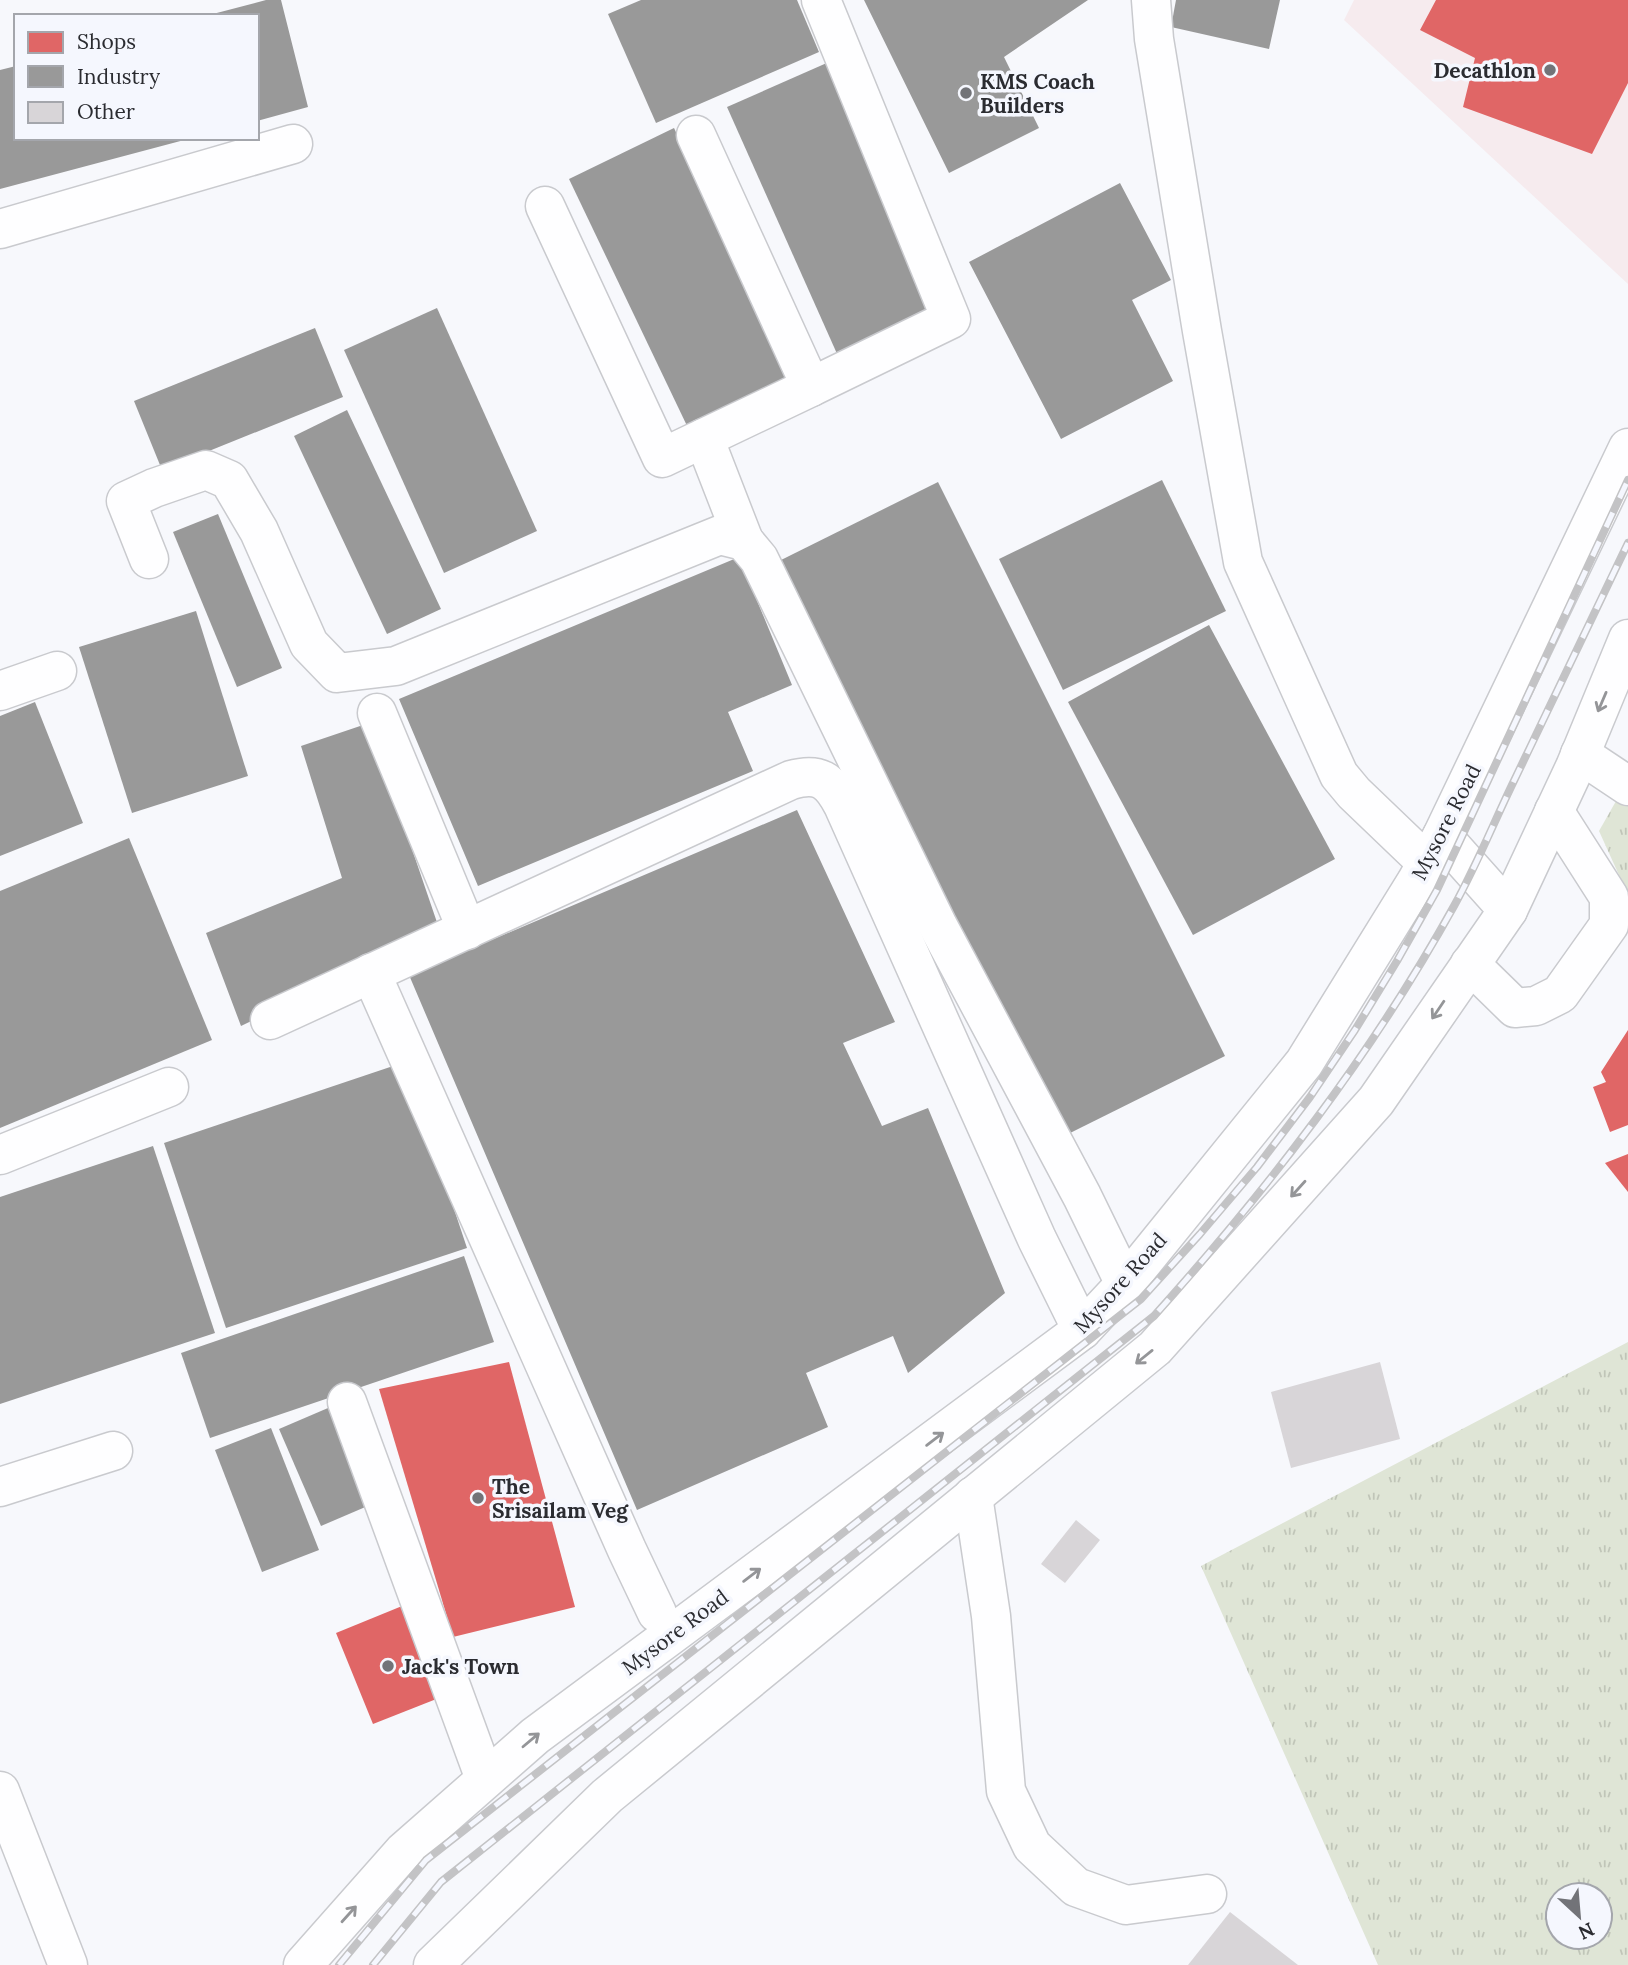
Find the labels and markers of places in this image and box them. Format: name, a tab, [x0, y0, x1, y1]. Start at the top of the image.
place label: Decathlon	[1433, 57, 1536, 84]
marker: Decathlon	[1542, 62, 1558, 78]
place label: KMS Coach Builders	[980, 68, 1095, 119]
marker: KMS Coach Builders	[958, 85, 974, 101]
place label: The Srisailam Veg	[492, 1473, 629, 1524]
marker: The Srisailam Veg	[470, 1490, 486, 1506]
place label: Jack's Town	[402, 1653, 519, 1680]
marker: Jack's Town	[380, 1658, 396, 1674]

